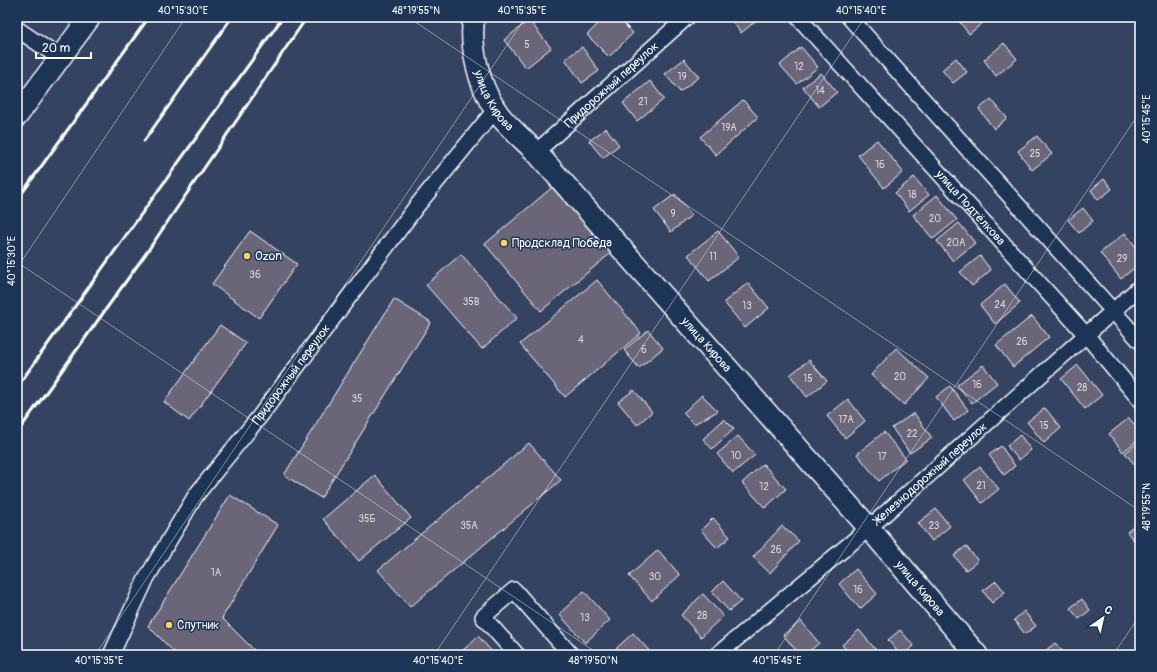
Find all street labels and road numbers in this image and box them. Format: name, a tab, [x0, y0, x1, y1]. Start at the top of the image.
street label: Придорожный переулок	[561, 39, 662, 131]
street label: улица Кирова	[470, 67, 517, 135]
street label: улица Подтёлкова	[932, 166, 1008, 249]
street label: улица Кирова	[677, 314, 735, 376]
street label: Придорожный переулок	[249, 322, 334, 428]
street label: Железнодорожный переулок	[869, 420, 990, 530]
street label: улица Кирова	[891, 557, 948, 620]

